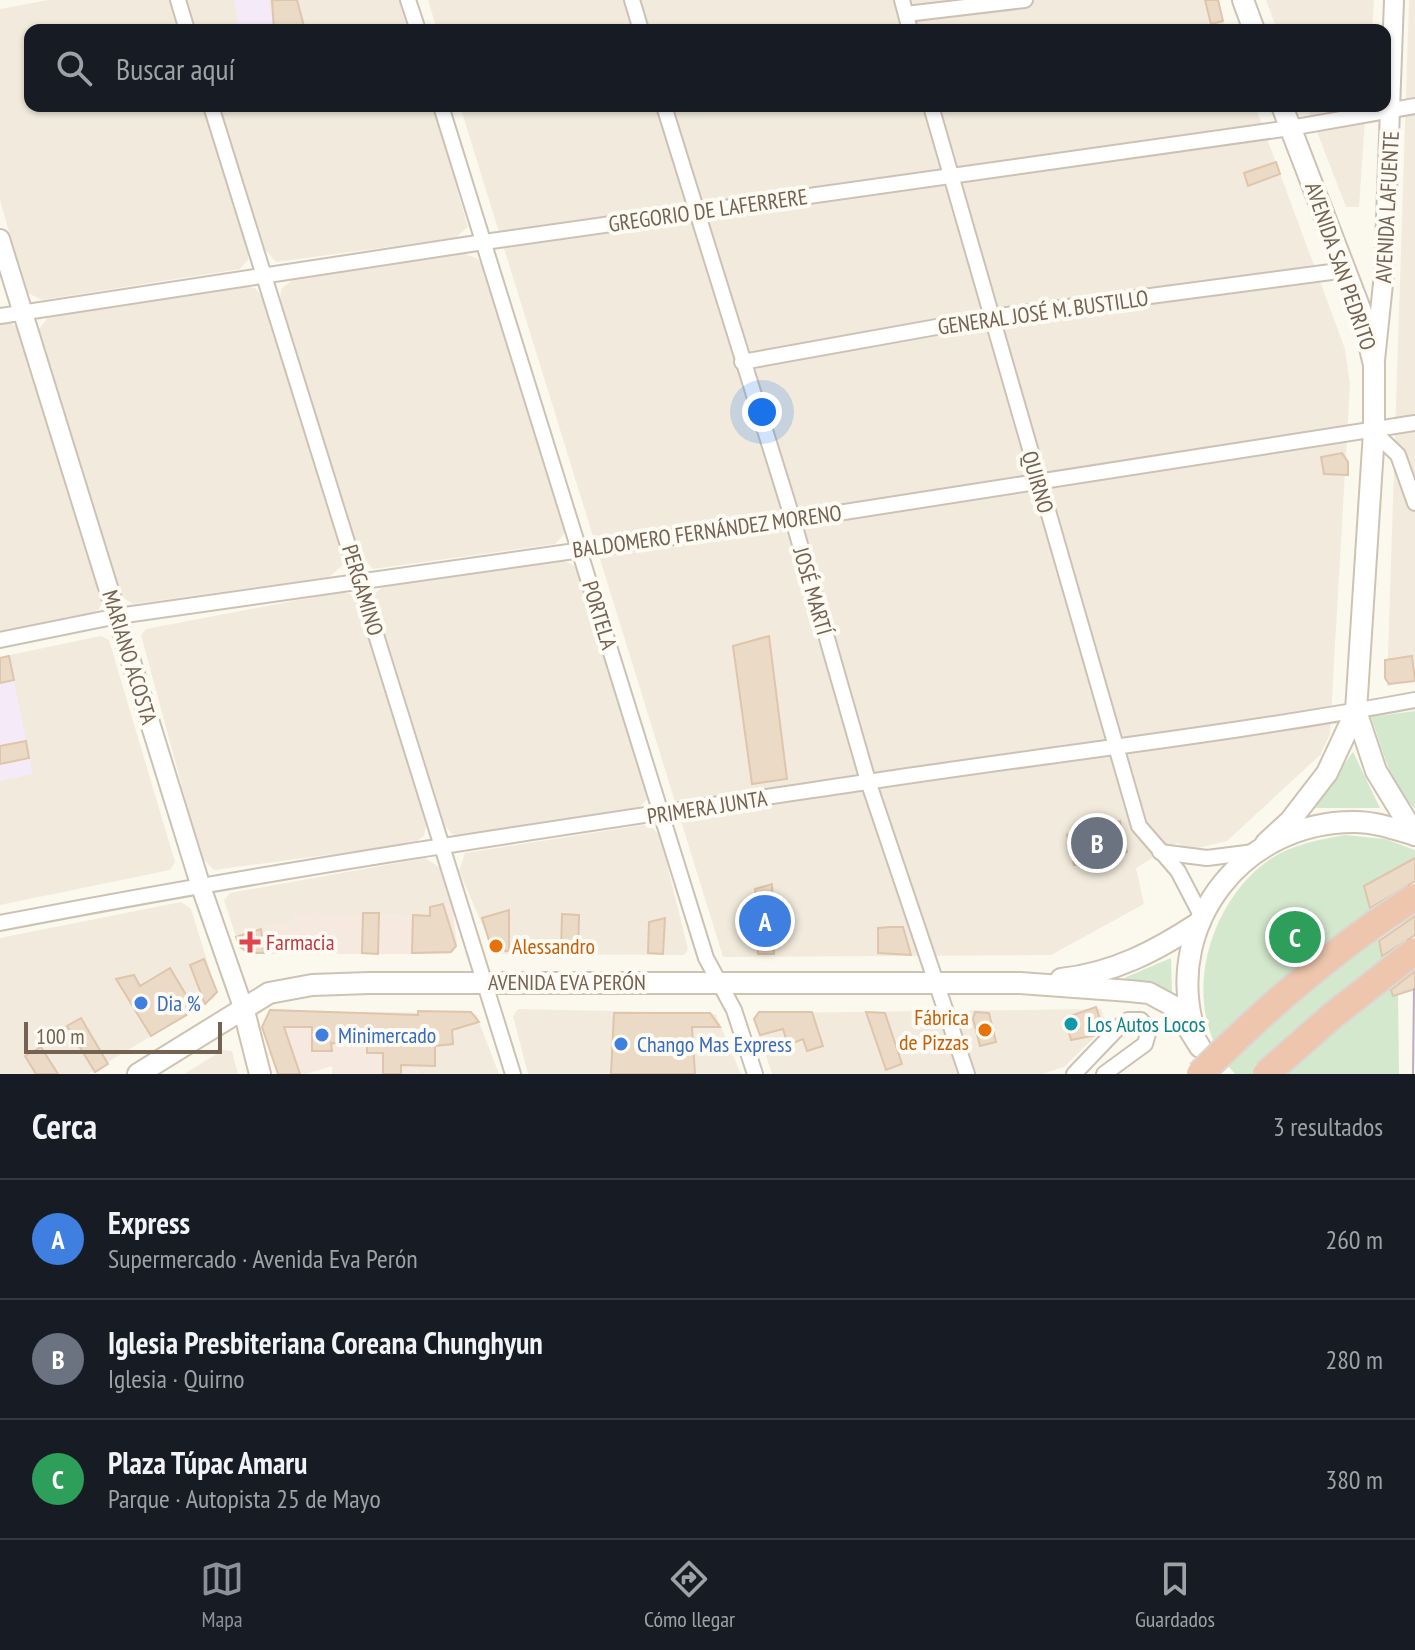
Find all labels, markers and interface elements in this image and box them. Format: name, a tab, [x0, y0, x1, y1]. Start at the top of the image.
search box	[24, 24, 1391, 112]
icon: search	[52, 46, 96, 90]
text: Buscar aquí	[116, 49, 235, 88]
street label: AVENIDA LAFUENTE	[1369, 130, 1405, 284]
street label: AVENIDA SAN PEDRITO	[1299, 178, 1383, 354]
street label: GREGORIO DE LAFERRERE	[607, 182, 809, 238]
street label: GENERAL JOSÉ M. BUSTILLO	[936, 283, 1150, 341]
your location	[742, 392, 782, 432]
street label: QUIRNO	[1016, 448, 1060, 516]
street label: BALDOMERO FERNÁNDEZ MORENO	[571, 498, 843, 564]
street label: PERGAMINO	[336, 541, 390, 639]
street label: JOSÉ MARTÍ	[787, 543, 839, 639]
street label: PORTELA	[576, 577, 624, 653]
street label: MARIANO ACOSTA	[96, 587, 164, 728]
street label: PRIMERA JUNTA	[645, 784, 770, 830]
pin: B	[1071, 813, 1123, 873]
pin: A	[739, 891, 791, 951]
pin: C	[1269, 907, 1321, 967]
place label: Farmacia	[266, 928, 334, 956]
place label: Alessandro	[512, 932, 595, 960]
marker: Farmacia	[241, 933, 259, 951]
marker: Alessandro	[487, 937, 505, 955]
street label: AVENIDA EVA PERÓN	[488, 968, 646, 996]
place label: Dia %	[157, 989, 201, 1017]
marker: Dia %	[132, 994, 150, 1012]
place label: Fábrica de Pizzas	[899, 1003, 969, 1056]
place label: Los Autos Locos	[1087, 1010, 1206, 1038]
marker: Los Autos Locos	[1062, 1015, 1080, 1033]
scale bar	[24, 1018, 222, 1054]
place label: Minimercado	[338, 1021, 436, 1049]
marker: Fábrica de Pizzas	[976, 1021, 994, 1039]
text: 100 m	[36, 1022, 85, 1050]
marker: Minimercado	[313, 1026, 331, 1044]
place label: Chango Mas Express	[637, 1030, 792, 1058]
marker: Chango Mas Express	[612, 1035, 630, 1053]
text: Cerca	[32, 1104, 97, 1148]
text: 3 resultados	[1273, 1110, 1383, 1143]
text: Express	[108, 1203, 190, 1242]
text: A	[51, 1223, 65, 1256]
text: 260 m	[1325, 1223, 1383, 1256]
text: Supermercado · Avenida Eva Perón	[108, 1242, 418, 1275]
text: Iglesia Presbiteriana Coreana Chunghyun	[108, 1323, 543, 1362]
text: B	[52, 1343, 64, 1376]
text: 280 m	[1325, 1343, 1383, 1376]
text: Iglesia · Quirno	[108, 1362, 244, 1395]
text: Plaza Túpac Amaru	[108, 1443, 307, 1482]
text: C	[52, 1463, 64, 1496]
text: 380 m	[1325, 1463, 1383, 1496]
text: Parque · Autopista 25 de Mayo	[108, 1482, 381, 1515]
tab: Mapa	[200, 1557, 244, 1633]
tab: Cómo llegar	[644, 1557, 735, 1633]
tab: Guardados	[1135, 1557, 1215, 1633]

